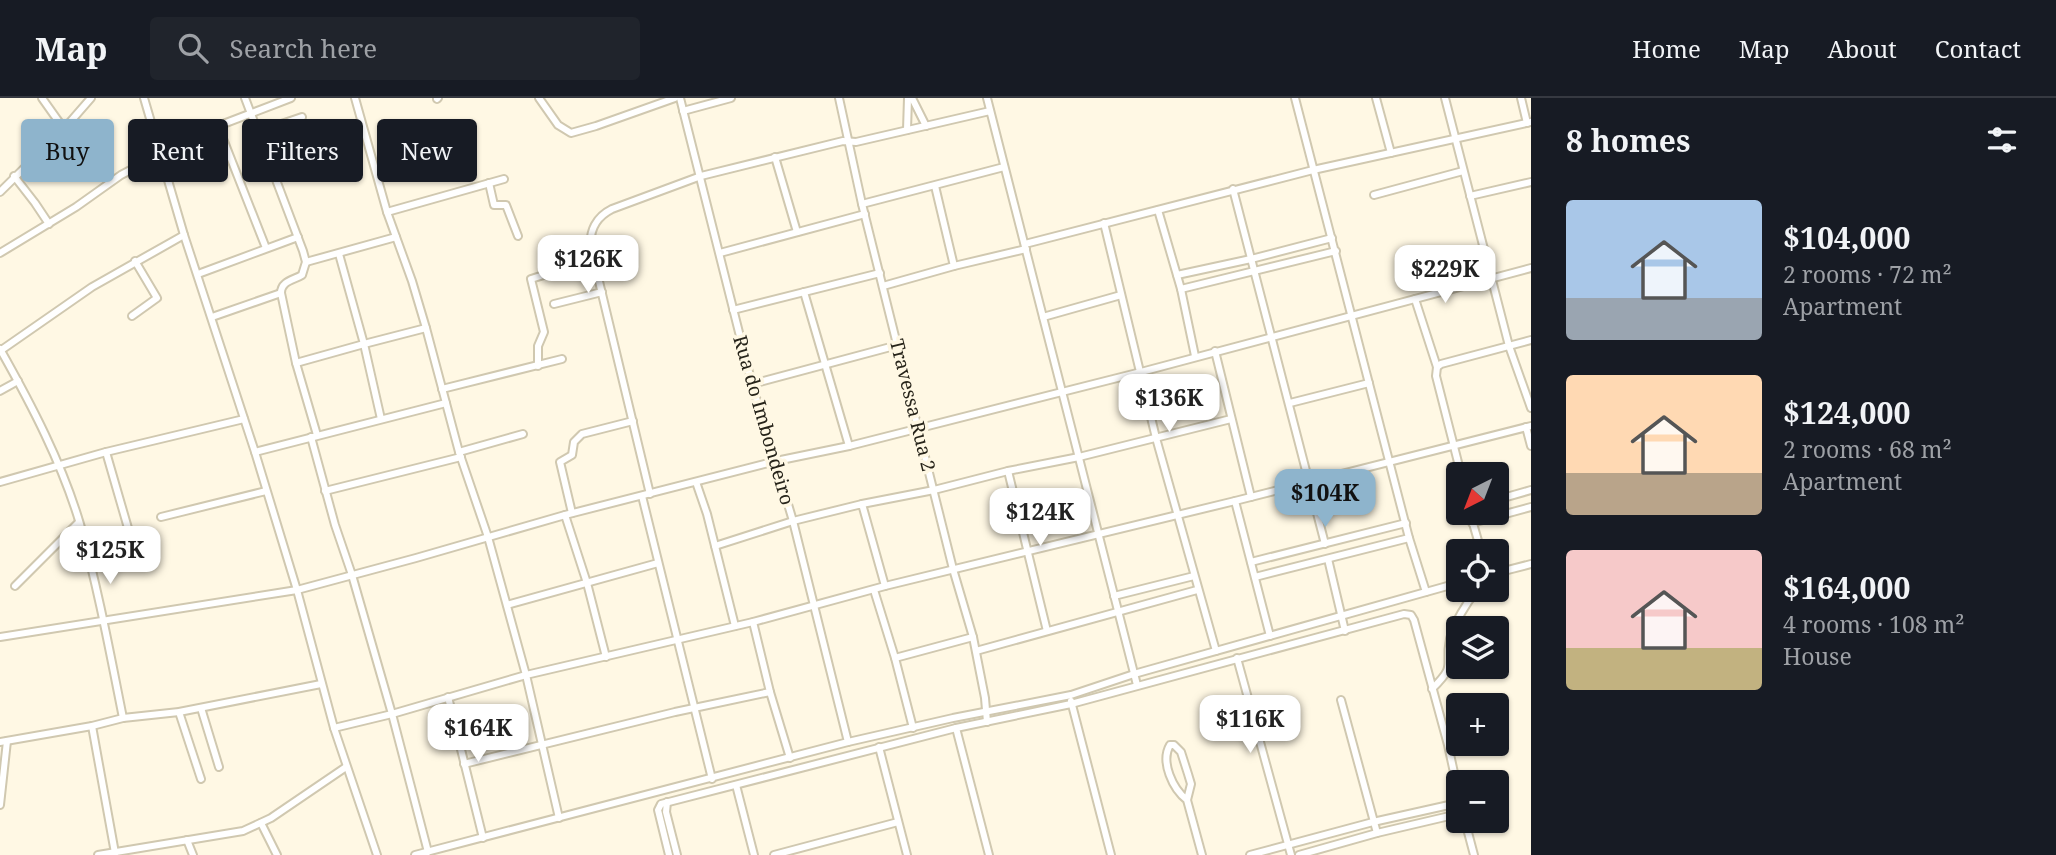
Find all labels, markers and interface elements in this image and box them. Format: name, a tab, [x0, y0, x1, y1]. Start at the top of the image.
search box	[150, 17, 640, 80]
text: Map	[35, 26, 108, 71]
icon: search	[174, 29, 212, 67]
text: Search here	[230, 30, 377, 66]
text: Home	[1632, 32, 1701, 65]
text: Map	[1739, 32, 1790, 65]
text: About	[1828, 32, 1897, 65]
text: Contact	[1935, 32, 2021, 65]
chip: Buy	[21, 119, 114, 182]
chip: Rent	[128, 119, 228, 182]
chip: Filters	[242, 119, 363, 182]
chip: New	[377, 119, 477, 182]
text: 8 homes	[1566, 120, 1690, 161]
icon: filters	[1983, 121, 2021, 159]
text: $104,000	[1783, 217, 1910, 258]
icon: home	[1622, 228, 1706, 312]
pin: $126K	[539, 236, 637, 295]
text: $126K	[554, 242, 622, 274]
pin: $229K	[1396, 246, 1494, 305]
text: $229K	[1411, 252, 1479, 284]
text: 2 rooms · 72 m²	[1783, 258, 1952, 290]
text: Apartment	[1783, 290, 1902, 322]
street label: Rua do Imbondeiro	[727, 332, 801, 508]
street label: Travessa Rua 2	[884, 336, 942, 474]
pin: $136K	[1120, 374, 1218, 434]
text: $136K	[1135, 381, 1203, 413]
text: $124,000	[1783, 392, 1910, 433]
icon: home	[1622, 403, 1706, 487]
text: 2 rooms · 68 m²	[1783, 433, 1952, 465]
north arrow	[1446, 462, 1508, 525]
map controls	[1446, 462, 1509, 833]
text: Apartment	[1783, 465, 1902, 497]
pin: $104K	[1276, 470, 1374, 529]
text: $104K	[1291, 476, 1359, 508]
pin: $124K	[991, 489, 1089, 548]
text: $124K	[1006, 495, 1074, 527]
pin: $125K	[61, 526, 159, 586]
text: $125K	[76, 533, 144, 565]
button: locate	[1446, 539, 1509, 602]
text: $164,000	[1783, 567, 1910, 608]
icon: home	[1622, 578, 1706, 662]
text: 4 rooms · 108 m²	[1783, 608, 1965, 640]
button: layers	[1446, 616, 1509, 679]
text: House	[1783, 640, 1852, 672]
button: +	[1446, 693, 1509, 756]
pin: $116K	[1201, 696, 1299, 755]
text: $116K	[1216, 702, 1284, 734]
pin: $164K	[429, 704, 527, 764]
text: $164K	[444, 711, 512, 743]
button: −	[1446, 770, 1509, 833]

